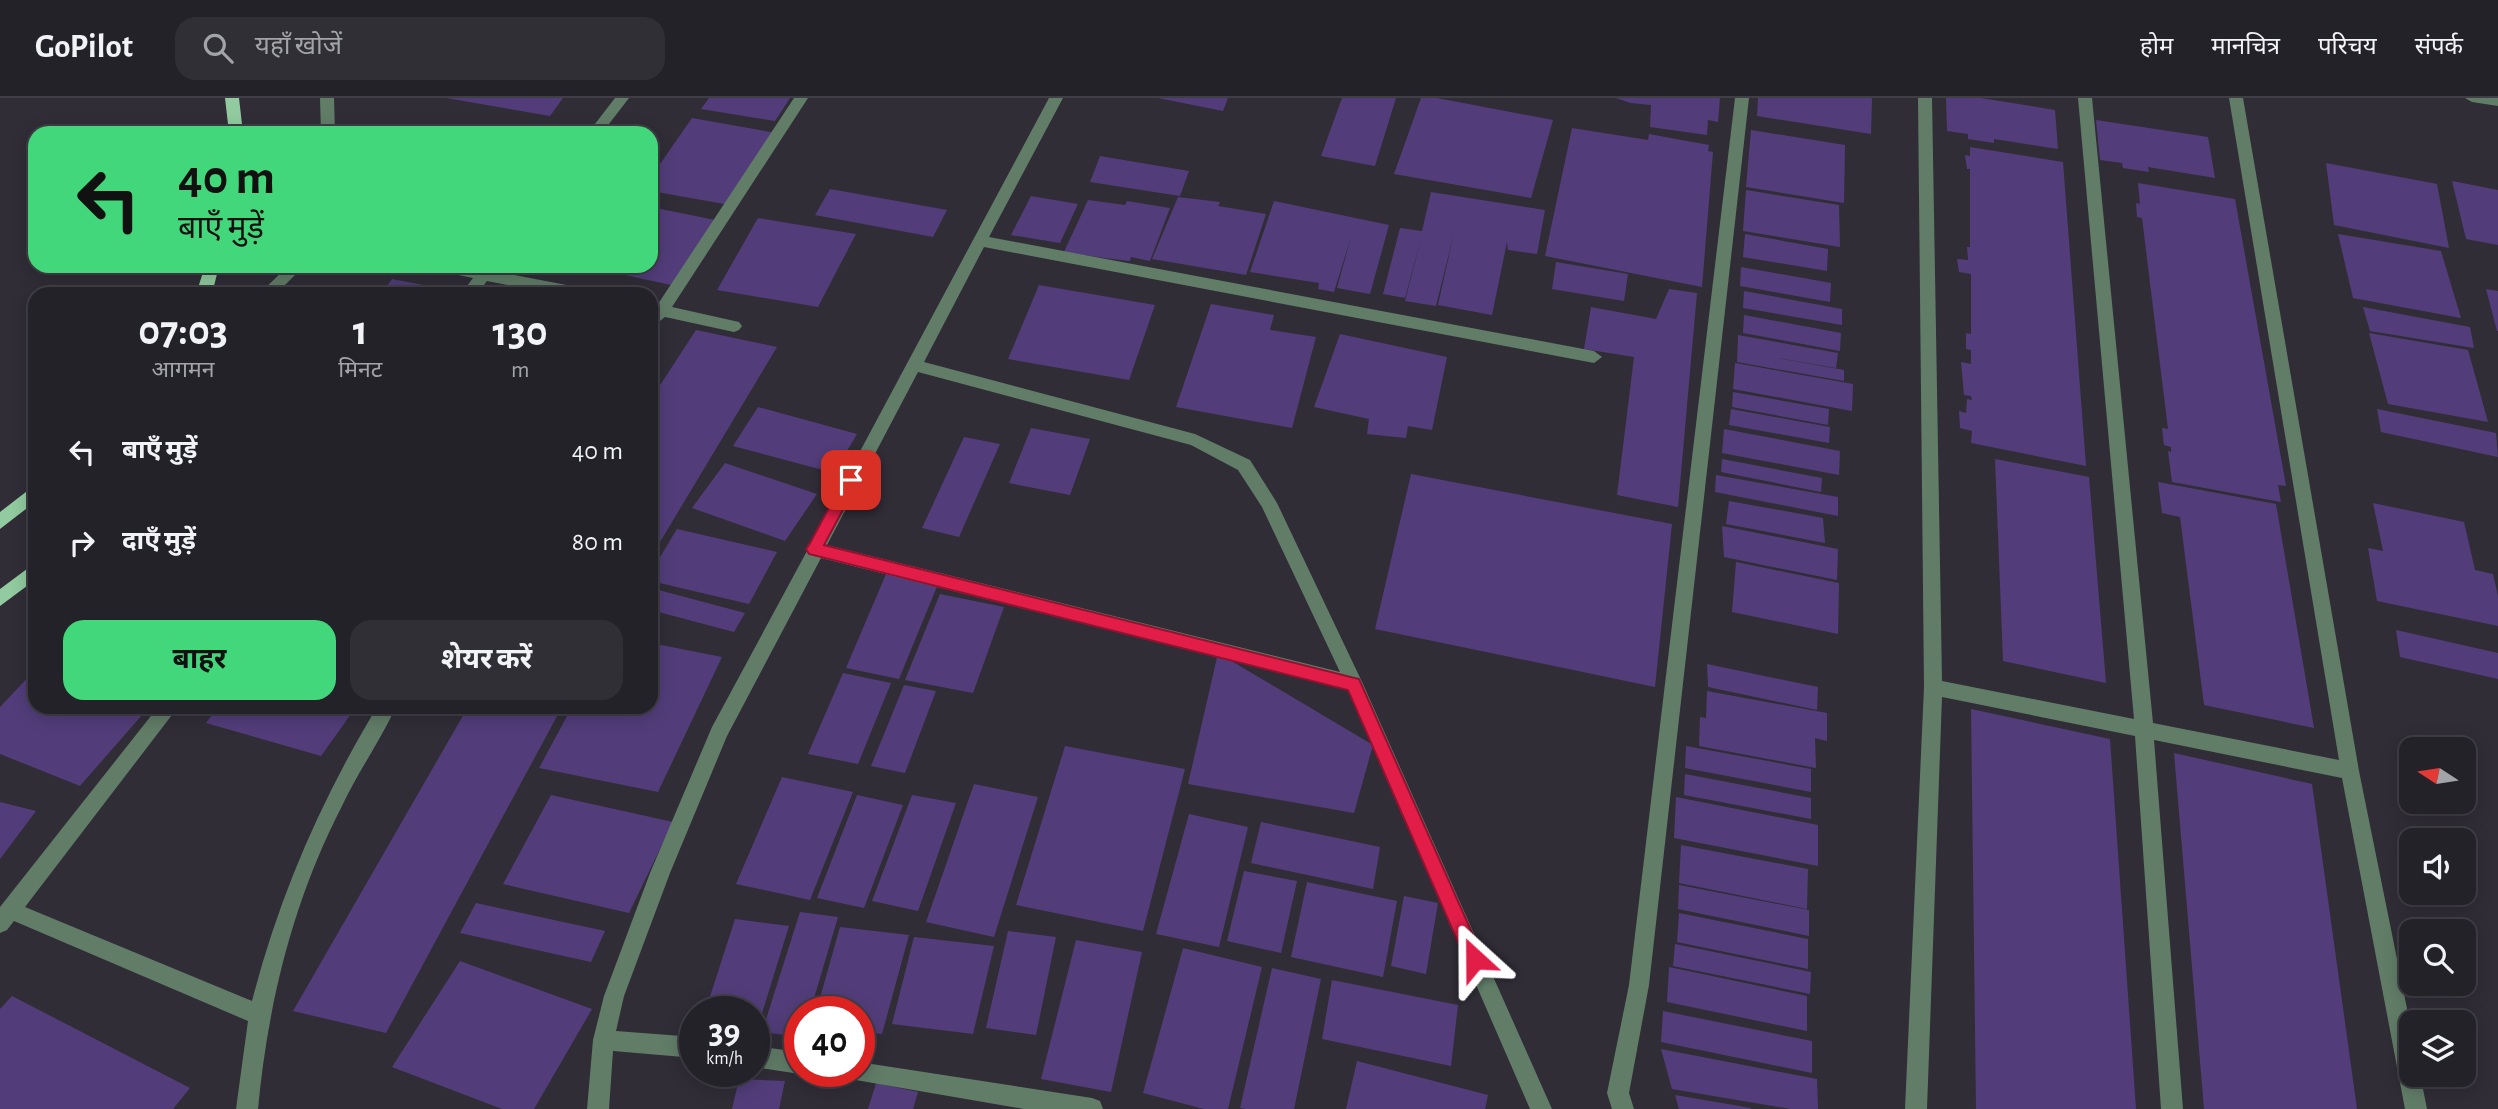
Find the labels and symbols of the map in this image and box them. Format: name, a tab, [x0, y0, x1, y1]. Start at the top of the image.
pin	[821, 450, 881, 510]
north arrow	[2399, 737, 2476, 814]
position arrow	[1438, 922, 1512, 996]
speed limit sign: 40	[784, 996, 875, 1087]

